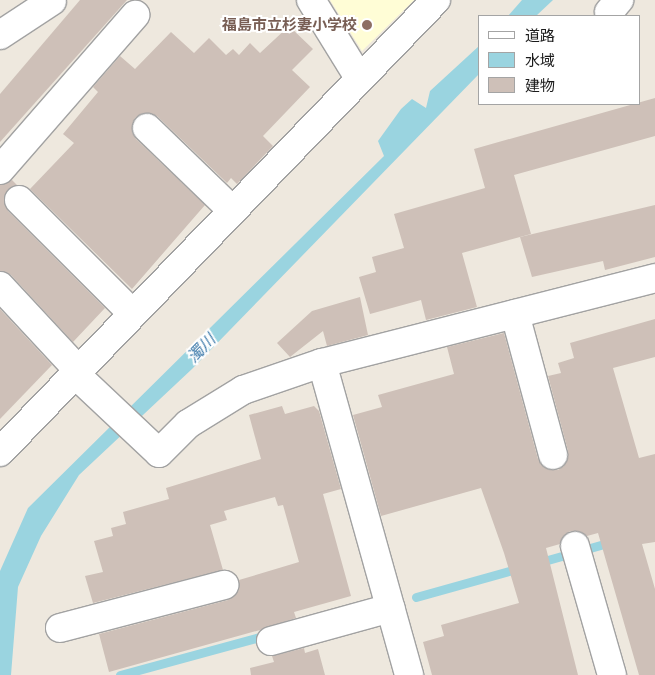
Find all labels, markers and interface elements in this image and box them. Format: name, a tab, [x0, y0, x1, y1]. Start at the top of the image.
legend	[478, 15, 640, 105]
place label: 福島市立杉妻小学校	[222, 16, 357, 34]
marker: 福島市立杉妻小学校	[361, 19, 373, 31]
text: 道路	[525, 26, 555, 45]
text: 水域	[525, 51, 555, 70]
text: 建物	[525, 76, 555, 95]
water label: 濁川	[183, 330, 219, 366]

